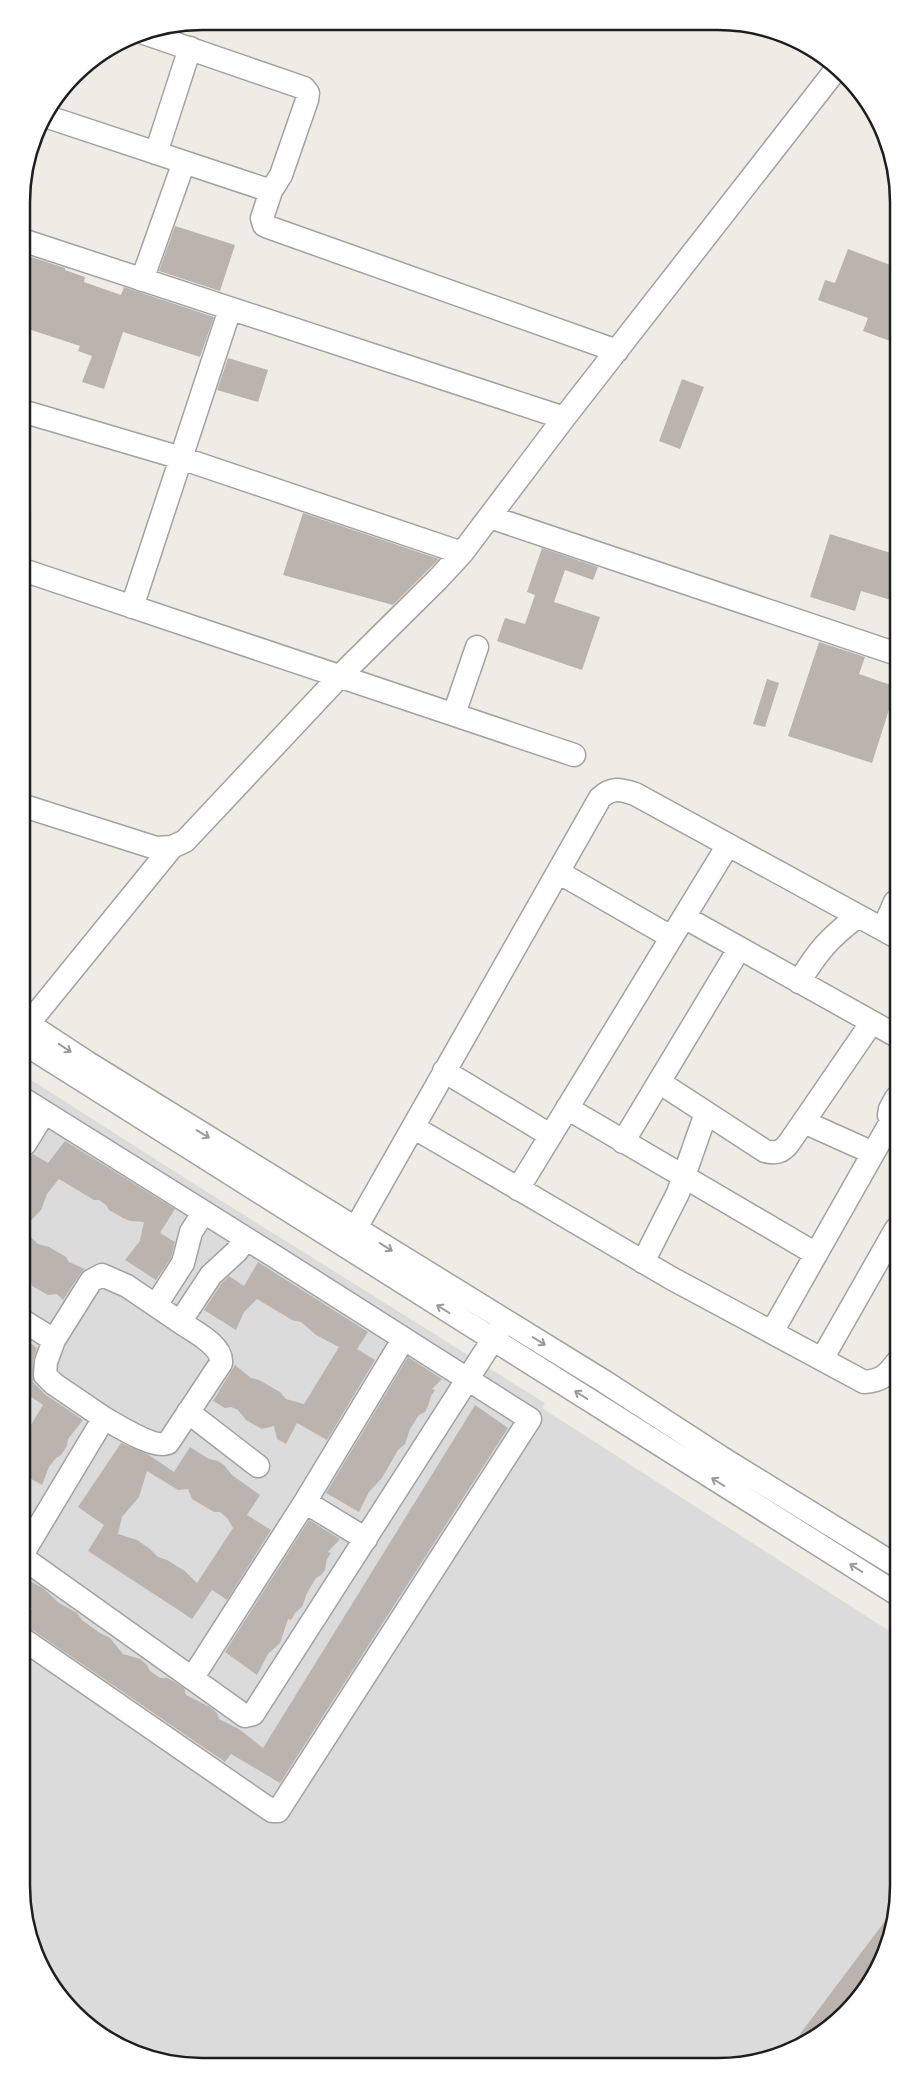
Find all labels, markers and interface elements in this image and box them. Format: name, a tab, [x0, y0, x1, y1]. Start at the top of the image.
one-way arrow	[58, 1042, 72, 1053]
one-way arrow	[196, 1128, 210, 1139]
one-way arrow	[378, 1242, 392, 1252]
one-way arrow	[437, 1304, 451, 1314]
one-way arrow	[532, 1336, 546, 1347]
one-way arrow	[574, 1390, 588, 1400]
one-way arrow	[712, 1476, 726, 1486]
one-way arrow	[849, 1563, 863, 1573]

